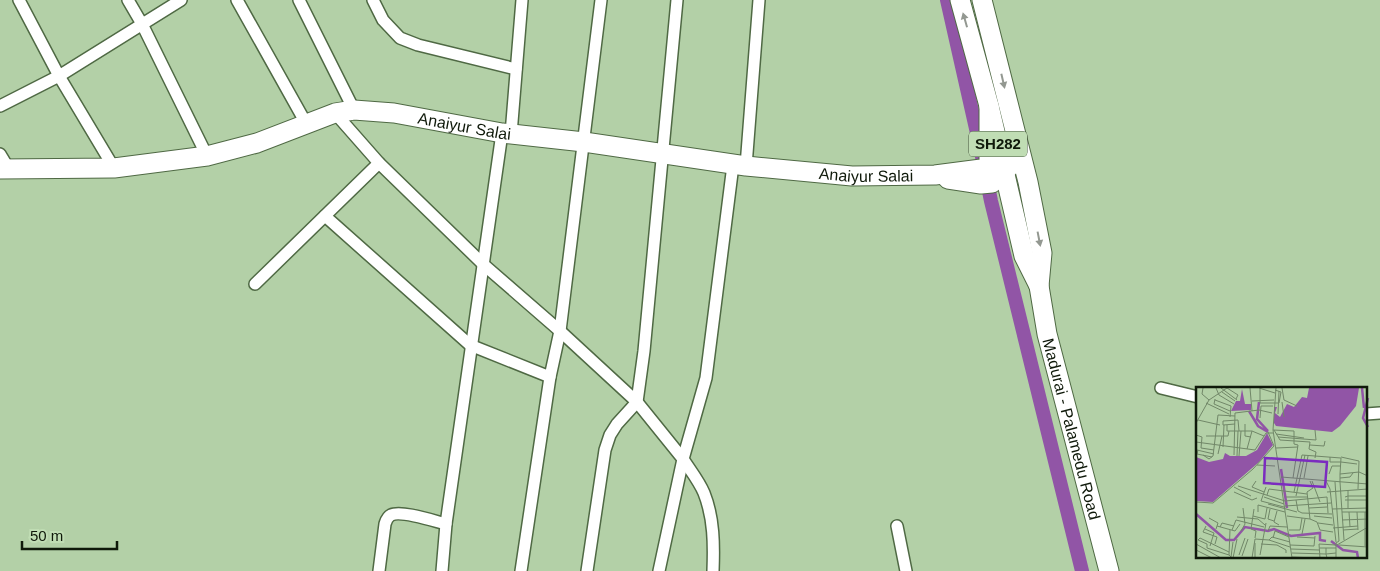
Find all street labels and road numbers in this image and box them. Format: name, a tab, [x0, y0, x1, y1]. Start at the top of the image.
street label: Anaiyur Salai	[416, 110, 512, 143]
road number: SH282	[969, 132, 1027, 156]
street label: Anaiyur Salai	[818, 165, 913, 185]
street label: Madurai - Palamedu Road	[1039, 336, 1103, 522]

